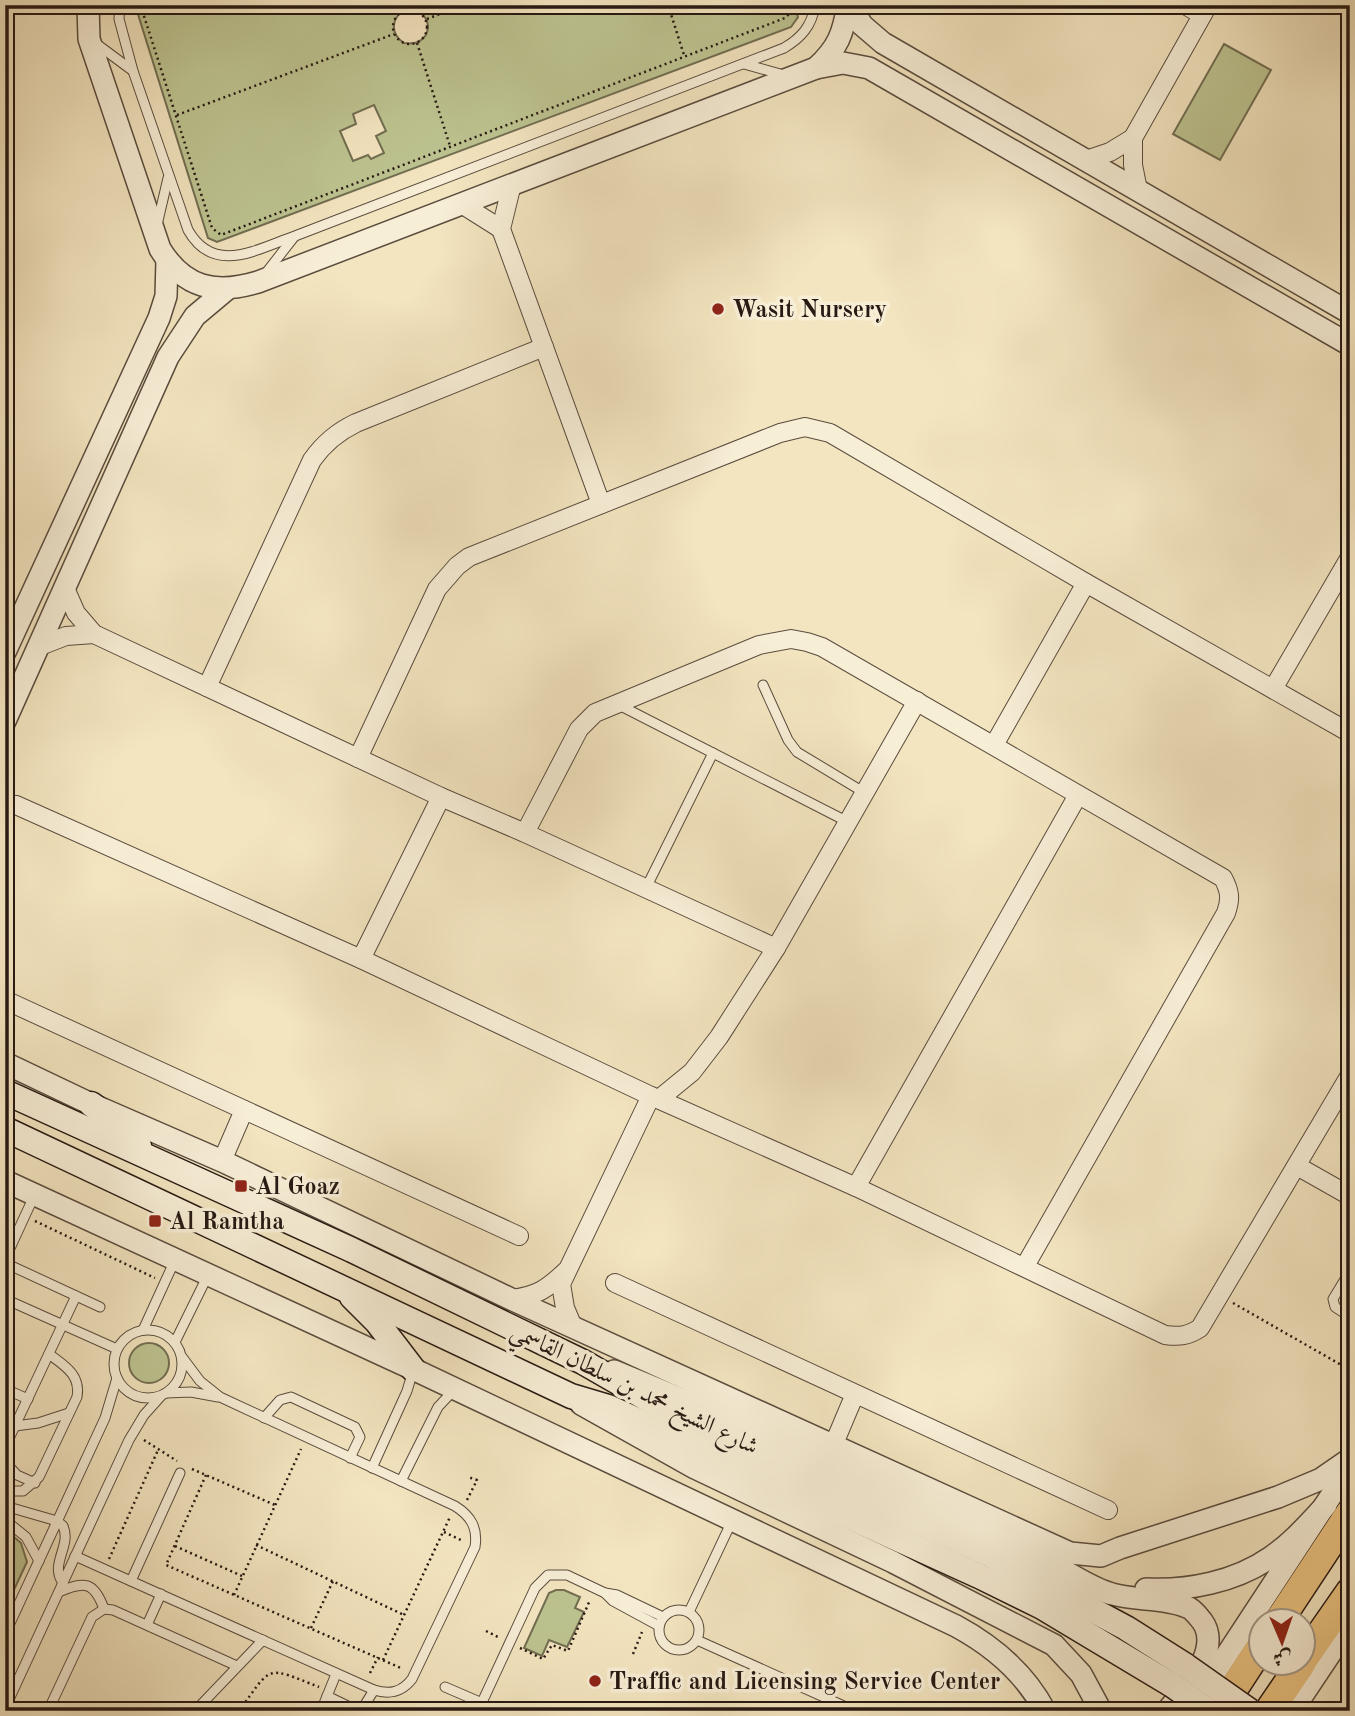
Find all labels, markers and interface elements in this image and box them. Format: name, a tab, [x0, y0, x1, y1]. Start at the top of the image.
place label: Wasit Nursery	[732, 299, 887, 323]
marker: Wasit Nursery	[710, 301, 726, 317]
place label: Al Goaz	[255, 1176, 340, 1200]
marker: Al Goaz	[233, 1178, 249, 1194]
place label: Al Ramtha	[169, 1211, 285, 1235]
marker: Al Ramtha	[147, 1213, 163, 1229]
street label: شارع الشيخ محمد بن سلطان القاسمي	[503, 1319, 762, 1468]
north arrow	[1246, 1608, 1316, 1678]
text: ش	[1273, 1647, 1292, 1666]
place label: Traffic and Licensing Service Center	[609, 1671, 1000, 1695]
marker: Traffic and Licensing Service Center	[587, 1673, 603, 1689]

